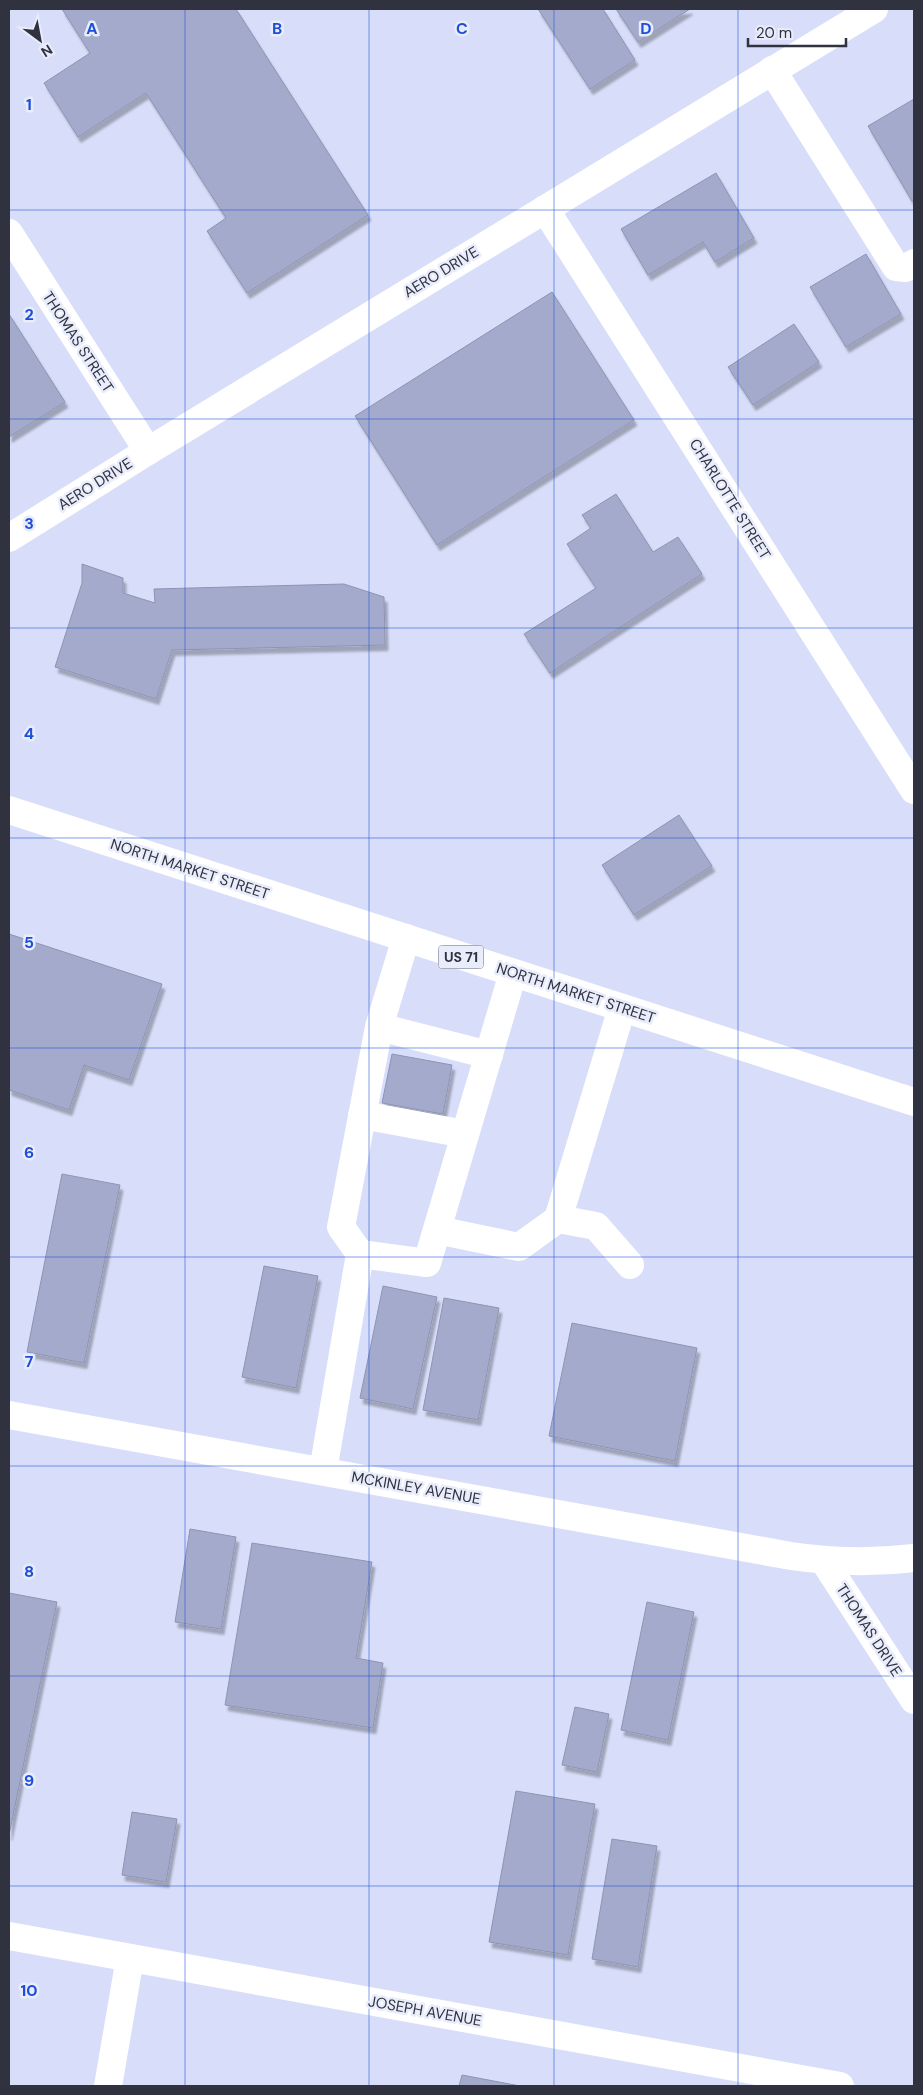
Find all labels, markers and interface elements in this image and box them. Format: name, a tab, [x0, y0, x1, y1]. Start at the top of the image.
north arrow	[15, 15, 65, 65]
scale bar	[748, 15, 846, 47]
text: A	[86, 18, 98, 39]
text: B	[272, 18, 282, 39]
text: C	[456, 18, 468, 39]
text: D	[640, 18, 652, 39]
text: 20 m	[756, 23, 792, 43]
text: N	[38, 41, 56, 61]
text: 1	[26, 94, 32, 115]
street label: AERO DRIVE	[400, 242, 482, 302]
street label: THOMAS STREET	[38, 288, 118, 396]
text: 2	[24, 304, 34, 325]
street label: CHARLOTTE STREET	[685, 435, 775, 563]
street label: AERO DRIVE	[54, 453, 136, 515]
text: 3	[24, 513, 34, 534]
text: 4	[24, 723, 34, 744]
street label: NORTH MARKET STREET	[108, 834, 272, 904]
text: 5	[24, 932, 34, 953]
road number: US 71	[438, 946, 484, 969]
street label: NORTH MARKET STREET	[494, 958, 658, 1028]
text: 6	[24, 1142, 34, 1163]
text: 7	[25, 1351, 34, 1372]
street label: MCKINLEY AVENUE	[350, 1467, 482, 1509]
text: 8	[24, 1561, 34, 1582]
street label: THOMAS DRIVE	[832, 1580, 906, 1680]
text: 9	[24, 1770, 34, 1791]
text: 10	[20, 1980, 38, 2001]
street label: JOSEPH AVENUE	[367, 1991, 483, 2031]

